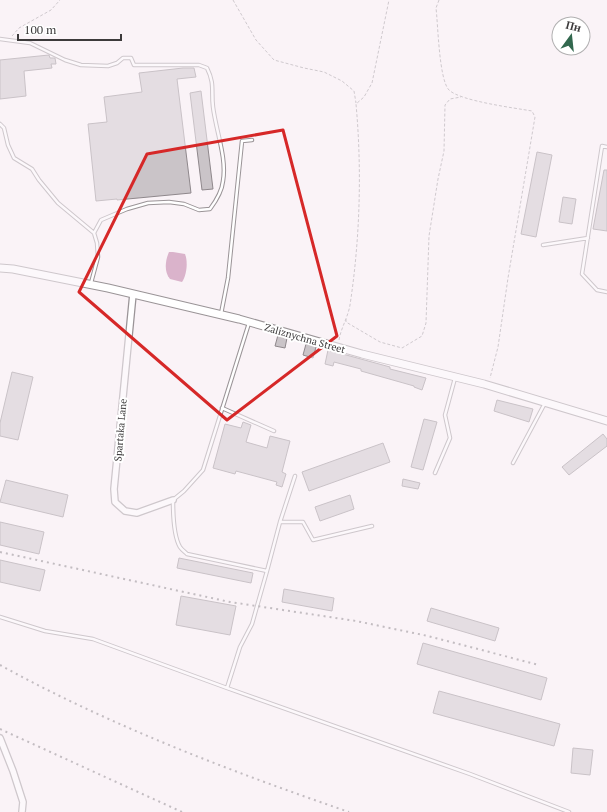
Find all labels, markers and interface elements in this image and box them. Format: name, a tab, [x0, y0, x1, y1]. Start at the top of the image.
scale bar	[18, 16, 121, 42]
north arrow	[551, 16, 591, 56]
text: Пн	[564, 18, 583, 35]
text: 100 m	[24, 22, 57, 37]
street label: Zaliznychna Street	[263, 321, 347, 356]
street label: Spartaka Lane	[111, 398, 130, 462]

